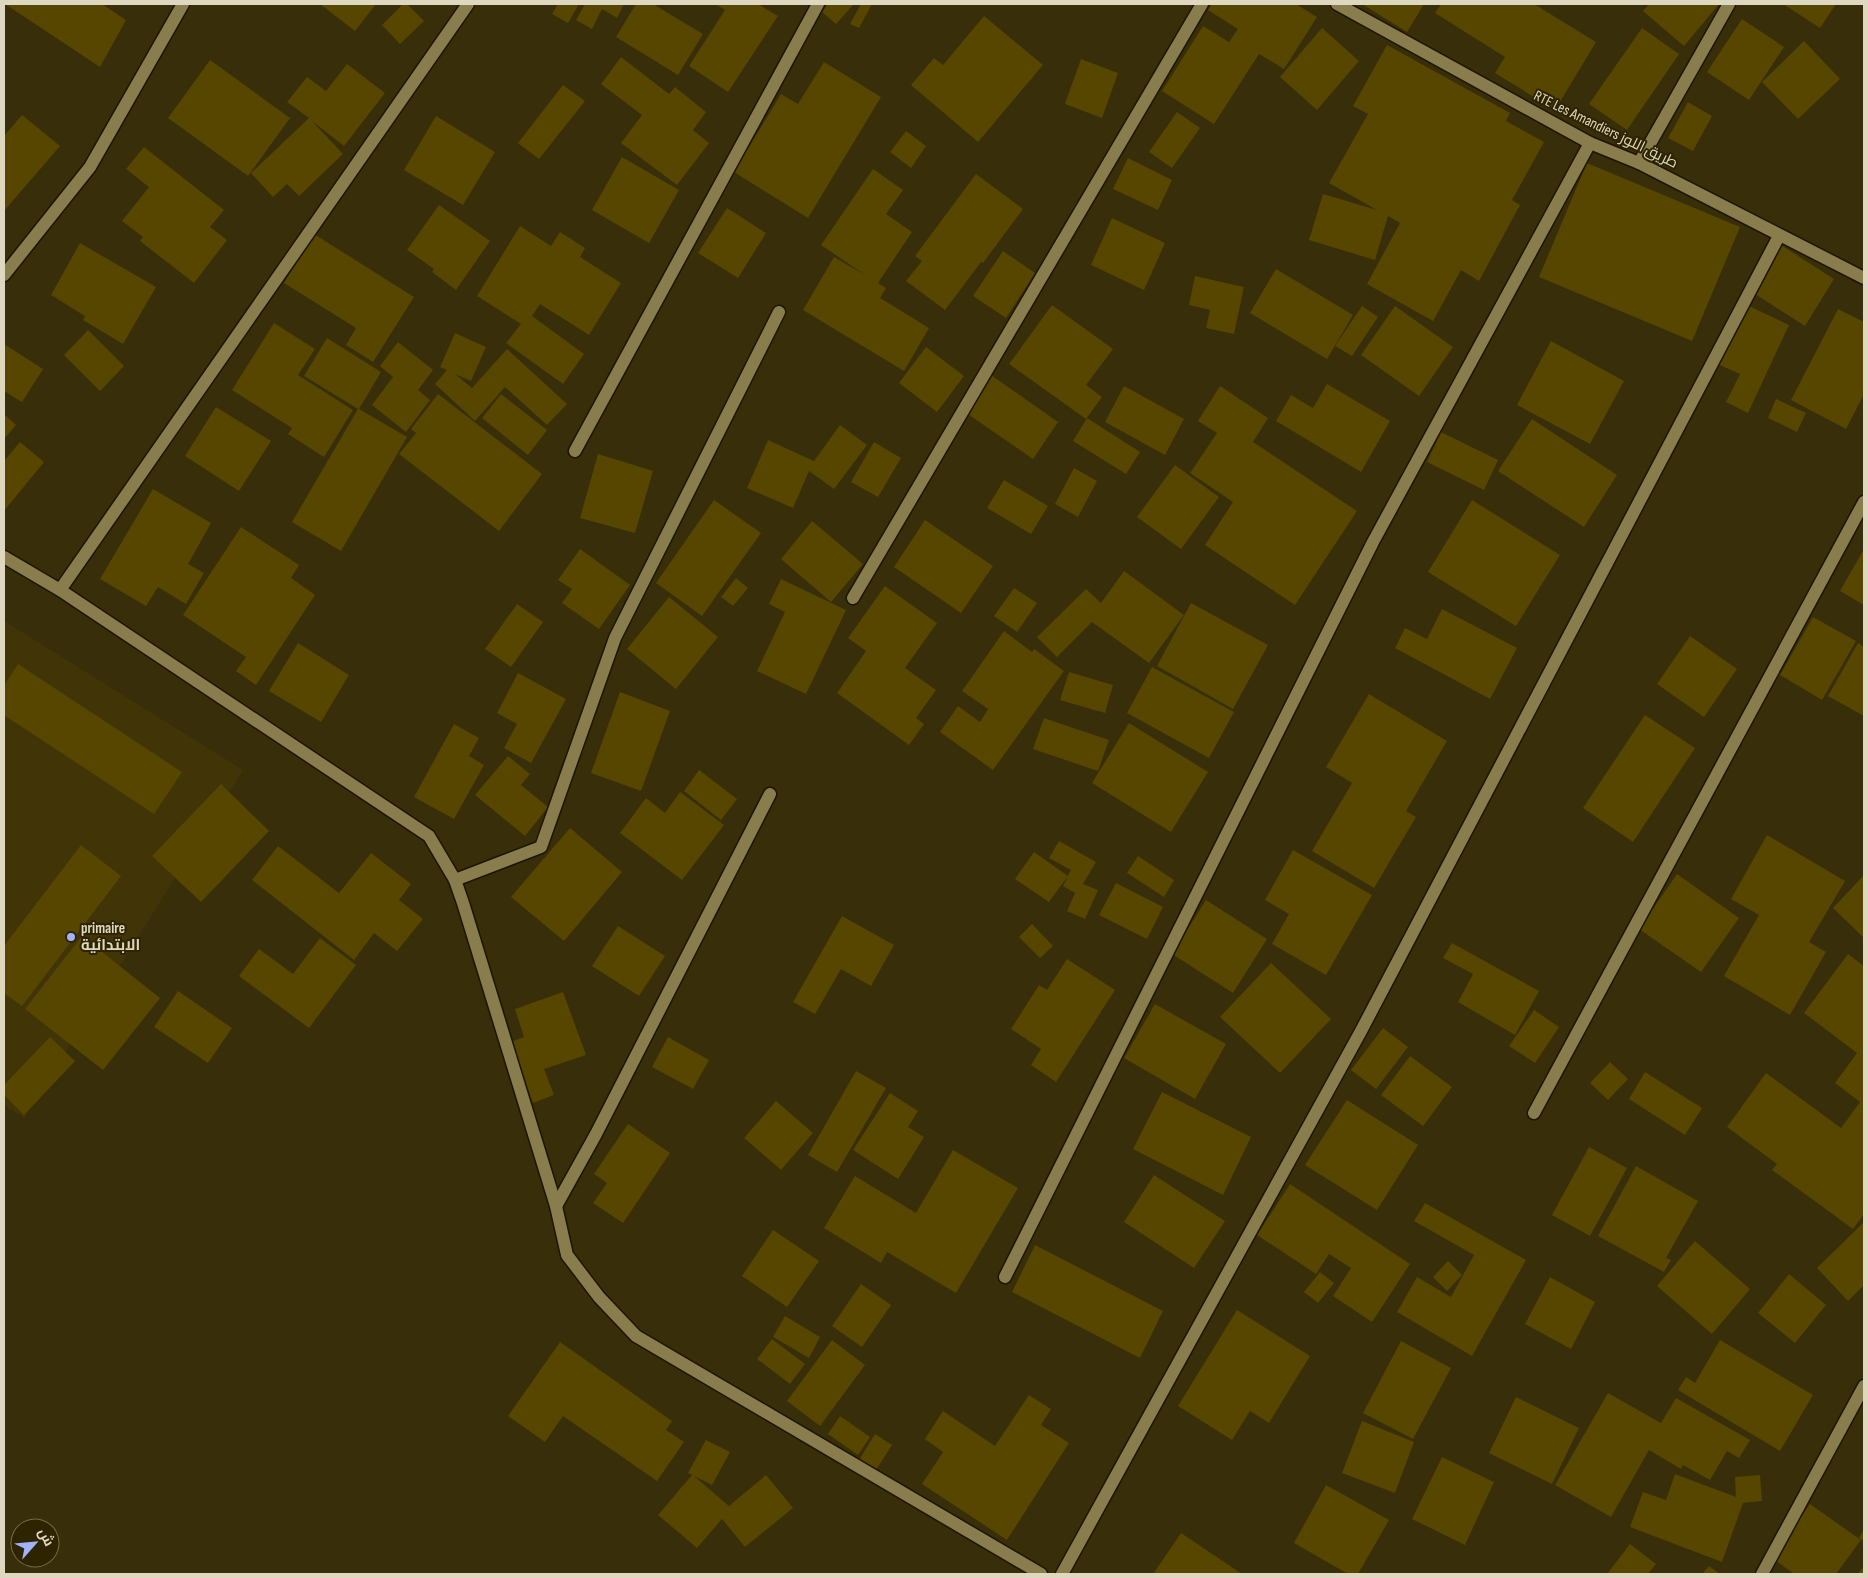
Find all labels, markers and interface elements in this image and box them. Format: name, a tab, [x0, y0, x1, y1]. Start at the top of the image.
street label: RTE Les Amandiers طريق اللوز	[1531, 86, 1681, 173]
place label: primaire الابتدائية	[81, 919, 140, 955]
marker: primaire الابتدائية	[65, 931, 77, 943]
north arrow	[10, 1518, 60, 1568]
text: ش	[34, 1525, 58, 1549]

